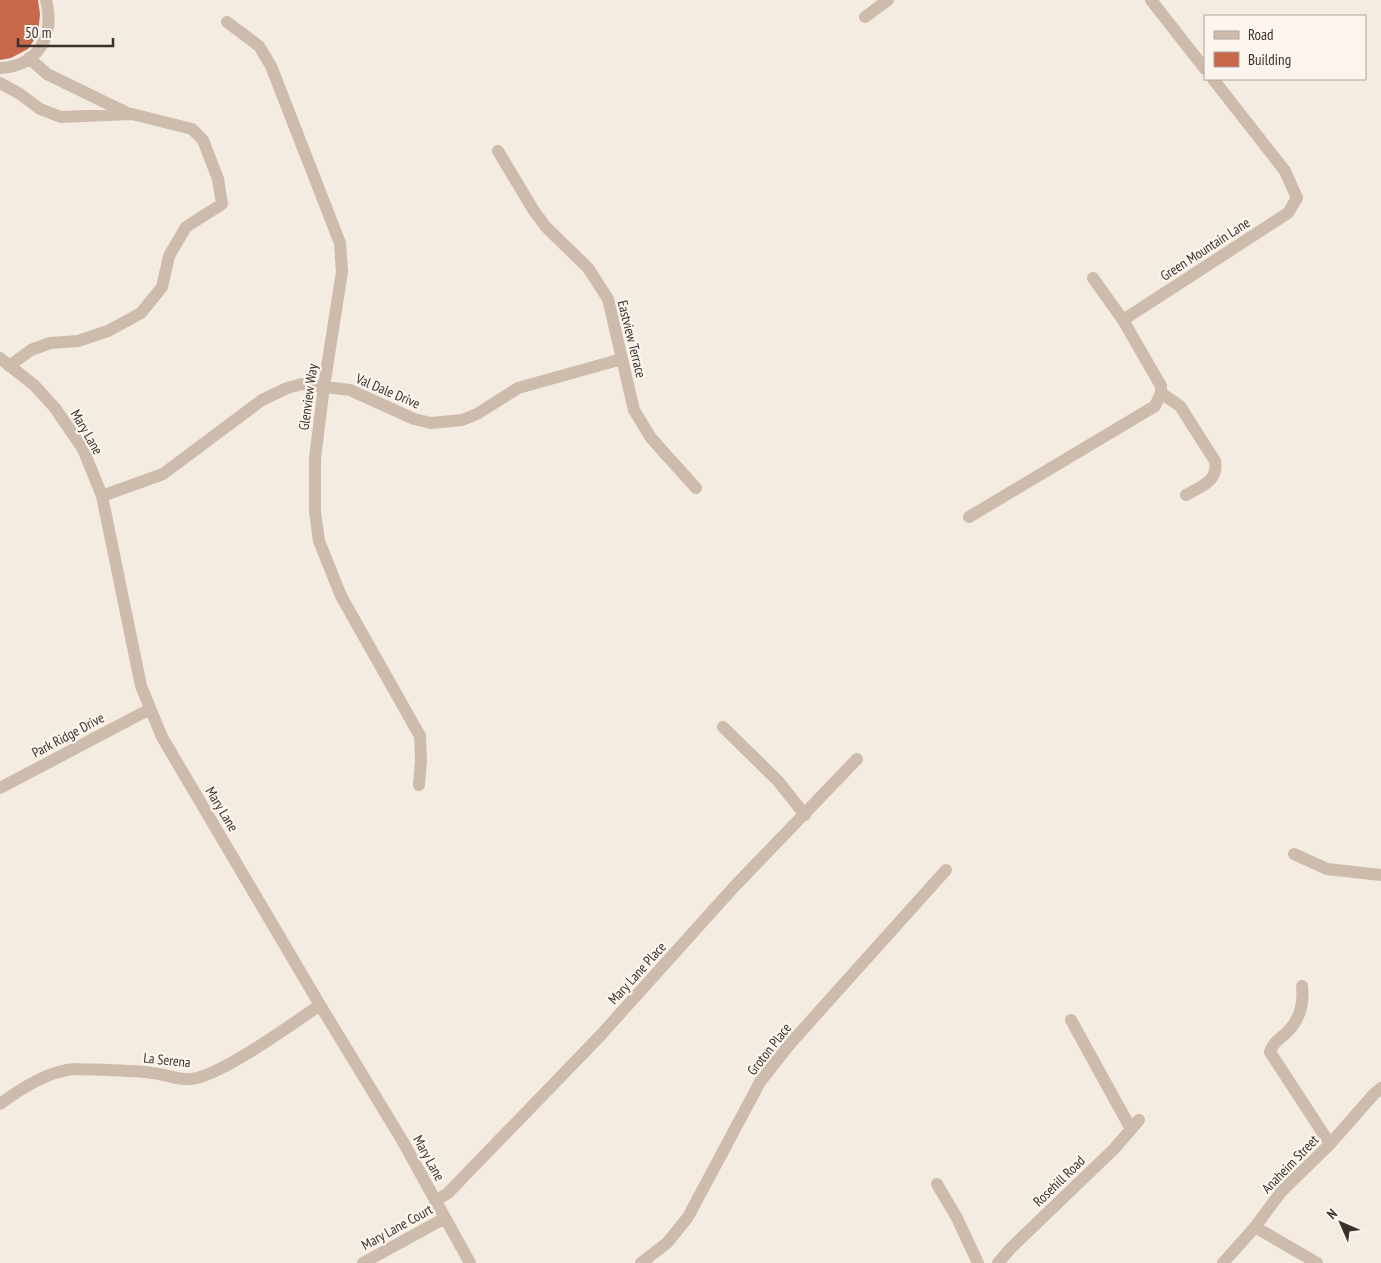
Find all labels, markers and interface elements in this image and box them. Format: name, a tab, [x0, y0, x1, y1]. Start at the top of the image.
scale bar	[18, 15, 112, 47]
legend	[1204, 15, 1366, 80]
text: 50 m	[25, 23, 51, 42]
text: Road	[1248, 25, 1274, 44]
text: Building	[1248, 50, 1291, 69]
street label: Green Mountain Lane	[1157, 213, 1253, 285]
street label: Eastview Terrace	[614, 298, 650, 380]
street label: Glenview Way	[294, 362, 322, 431]
street label: Val Dale Drive	[352, 369, 423, 413]
street label: Mary Lane	[67, 406, 107, 458]
street label: Park Ridge Drive	[29, 708, 108, 762]
street label: Mary Lane	[202, 783, 243, 835]
street label: Mary Lane Place	[604, 938, 670, 1008]
street label: Groton Place	[743, 1019, 795, 1079]
street label: La Serena	[143, 1049, 191, 1071]
street label: Anaheim Street	[1258, 1131, 1322, 1197]
street label: Mary Lane	[409, 1132, 449, 1184]
street label: Rosehill Road	[1029, 1152, 1089, 1210]
north arrow	[1316, 1198, 1366, 1248]
street label: Mary Lane Court	[358, 1200, 436, 1254]
text: N	[1323, 1205, 1341, 1223]

